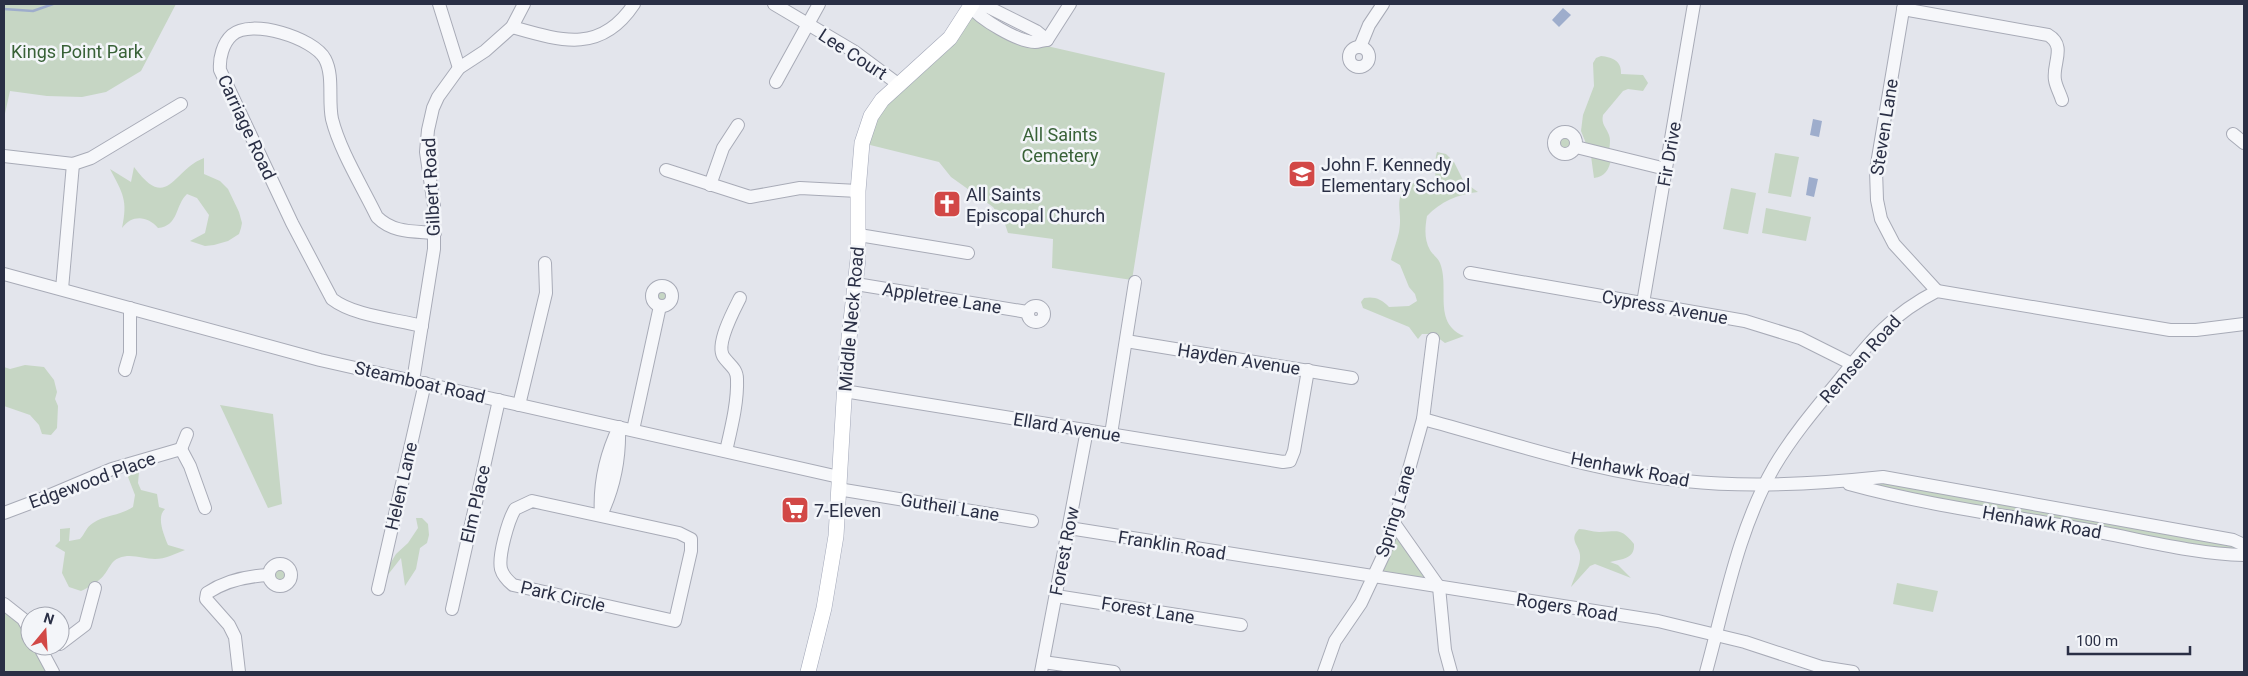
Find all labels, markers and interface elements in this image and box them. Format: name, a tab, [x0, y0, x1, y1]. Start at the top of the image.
street label: Lee Court	[815, 24, 891, 84]
park label: Kings Point Park	[11, 41, 144, 62]
street label: Carriage Road	[214, 71, 280, 183]
street label: Steven Lane	[1866, 77, 1902, 177]
street label: Fir Drive	[1653, 120, 1685, 188]
park label: All Saints Cemetery	[1022, 124, 1099, 166]
street label: Gilbert Road	[418, 137, 444, 237]
place label: John F. Kennedy Elementary School	[1321, 154, 1470, 196]
school or university icon: John F. Kennedy Elementary School	[1287, 159, 1317, 189]
place label: All Saints Episcopal Church	[966, 184, 1105, 226]
church icon: All Saints Episcopal Church	[932, 189, 962, 219]
street label: Middle Neck Road	[834, 246, 868, 392]
street label: Appletree Lane	[881, 278, 1003, 318]
street label: Cypress Avenue	[1600, 286, 1730, 328]
street label: Remsen Road	[1815, 311, 1905, 407]
street label: Hayden Avenue	[1176, 339, 1302, 379]
street label: Steamboat Road	[353, 357, 487, 407]
street label: Ellard Avenue	[1012, 408, 1122, 446]
street label: Helen Lane	[381, 440, 421, 532]
street label: Edgewood Place	[26, 447, 158, 513]
street label: Henhawk Road	[1569, 447, 1691, 491]
street label: Elm Place	[456, 463, 494, 545]
street label: Spring Lane	[1371, 463, 1419, 559]
street label: Gutheil Lane	[899, 489, 1001, 525]
supermarket icon: 7-Eleven	[780, 495, 810, 525]
place label: 7-Eleven	[814, 500, 881, 521]
street label: Henhawk Road	[1981, 501, 2103, 543]
street label: Forest Row	[1045, 504, 1083, 597]
street label: Franklin Road	[1117, 526, 1227, 564]
street label: Park Circle	[519, 576, 607, 616]
street label: Rogers Road	[1515, 589, 1619, 625]
street label: Forest Lane	[1100, 592, 1196, 628]
north arrow	[20, 606, 70, 656]
text: N	[42, 609, 56, 628]
scale bar	[2068, 624, 2190, 656]
text: 100 m	[2076, 632, 2118, 650]

